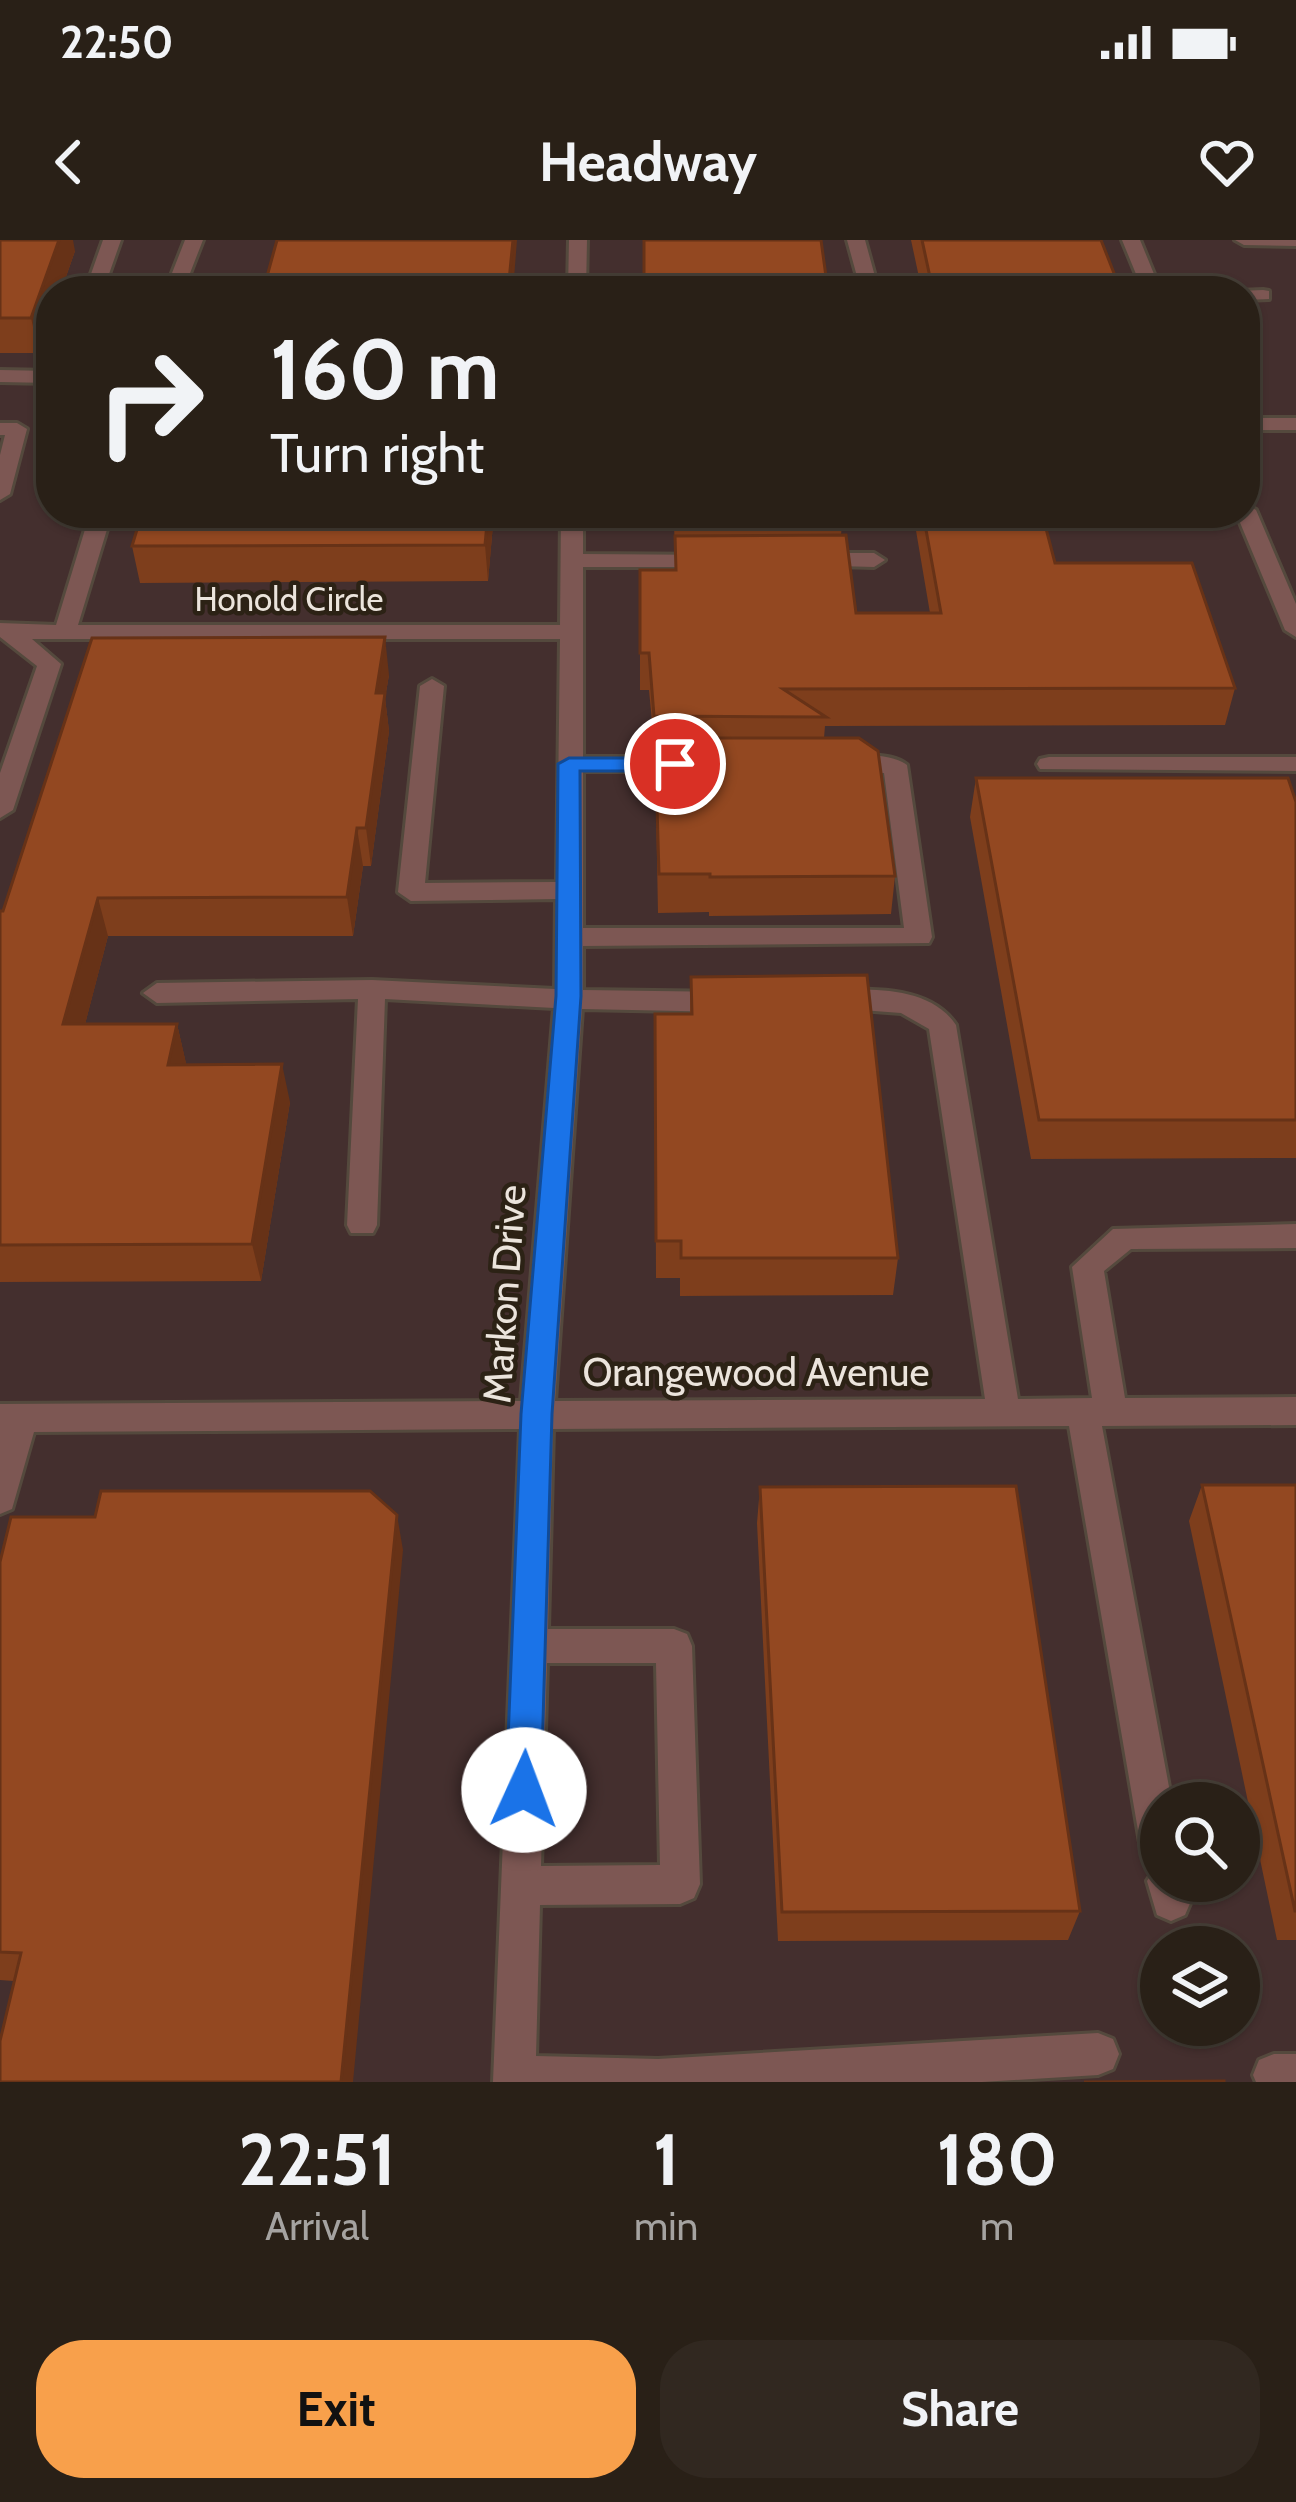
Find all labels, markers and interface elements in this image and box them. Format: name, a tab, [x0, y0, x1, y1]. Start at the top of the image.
text: 22:50	[60, 15, 174, 69]
icon: back	[36, 129, 102, 195]
text: Headway	[539, 129, 757, 195]
icon: heart	[1194, 129, 1260, 195]
text: 160 m	[270, 318, 499, 420]
icon: right	[72, 324, 228, 480]
text: Turn right	[270, 420, 484, 486]
street label: Honold Circle	[195, 579, 383, 619]
pin	[624, 713, 726, 815]
icon: arrive	[642, 731, 708, 797]
street label: Markon Drive	[472, 1183, 536, 1405]
street label: Orangewood Avenue	[583, 1348, 929, 1396]
position arrow	[461, 1727, 587, 1853]
map controls	[1140, 1782, 1260, 2046]
button: search	[1140, 1782, 1260, 1902]
button: layers	[1140, 1926, 1260, 2046]
text: 22:51	[238, 2116, 396, 2203]
text: 1	[653, 2116, 680, 2203]
text: 180	[937, 2116, 1058, 2203]
text: Arrival	[265, 2202, 369, 2250]
text: min	[634, 2202, 698, 2250]
text: m	[980, 2202, 1014, 2250]
button: Exit	[36, 2340, 636, 2478]
button: Share	[660, 2340, 1260, 2478]

